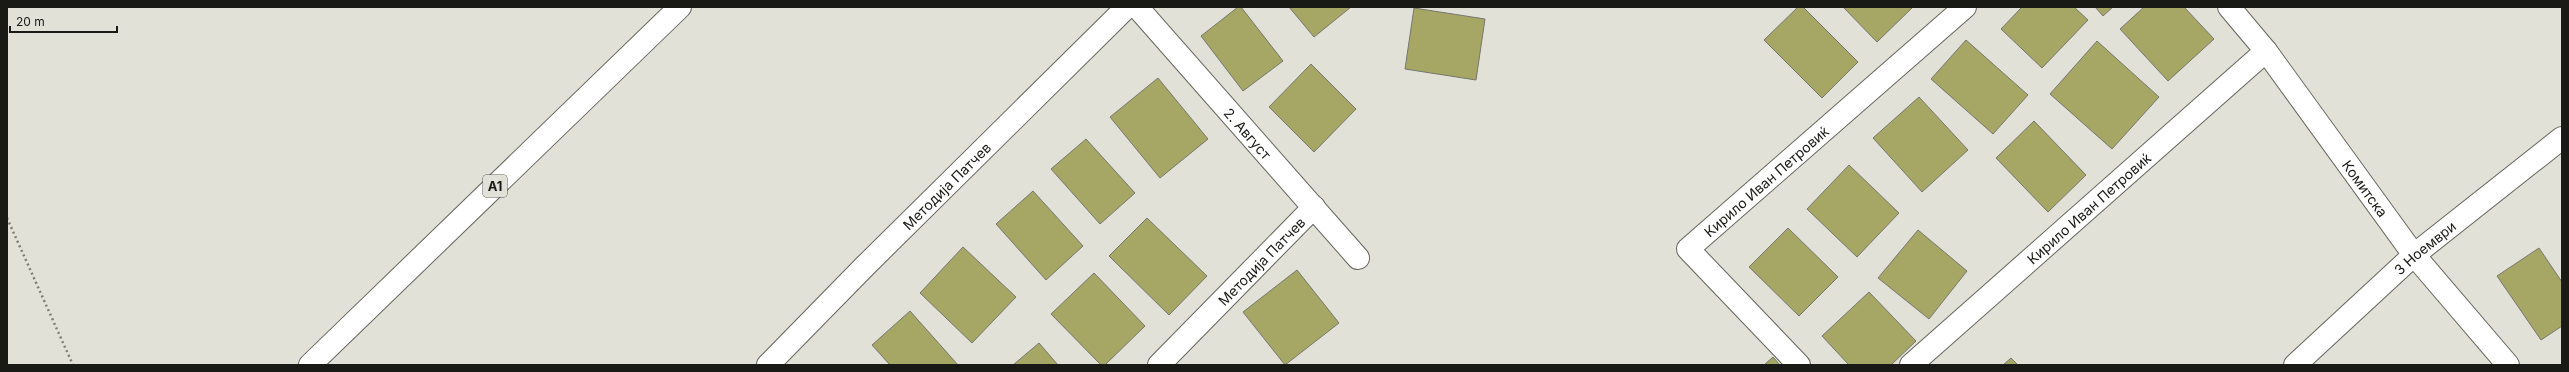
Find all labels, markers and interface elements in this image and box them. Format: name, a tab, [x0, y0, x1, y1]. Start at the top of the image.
scale bar	[10, 8, 117, 34]
text: 20 m	[16, 14, 45, 29]
street label: 2. Август	[1221, 104, 1275, 163]
street label: Кирило Иван Петровиќ	[1700, 122, 1832, 240]
street label: Методиjа Патчев	[899, 138, 994, 233]
street label: Кирило Иван Петровиќ	[2023, 148, 2154, 267]
street label: Комитска	[2339, 156, 2392, 220]
road number: A1	[483, 175, 507, 197]
street label: Методиjа Патчев	[1214, 213, 1308, 308]
street label: 3 Ноември	[2390, 217, 2459, 278]

